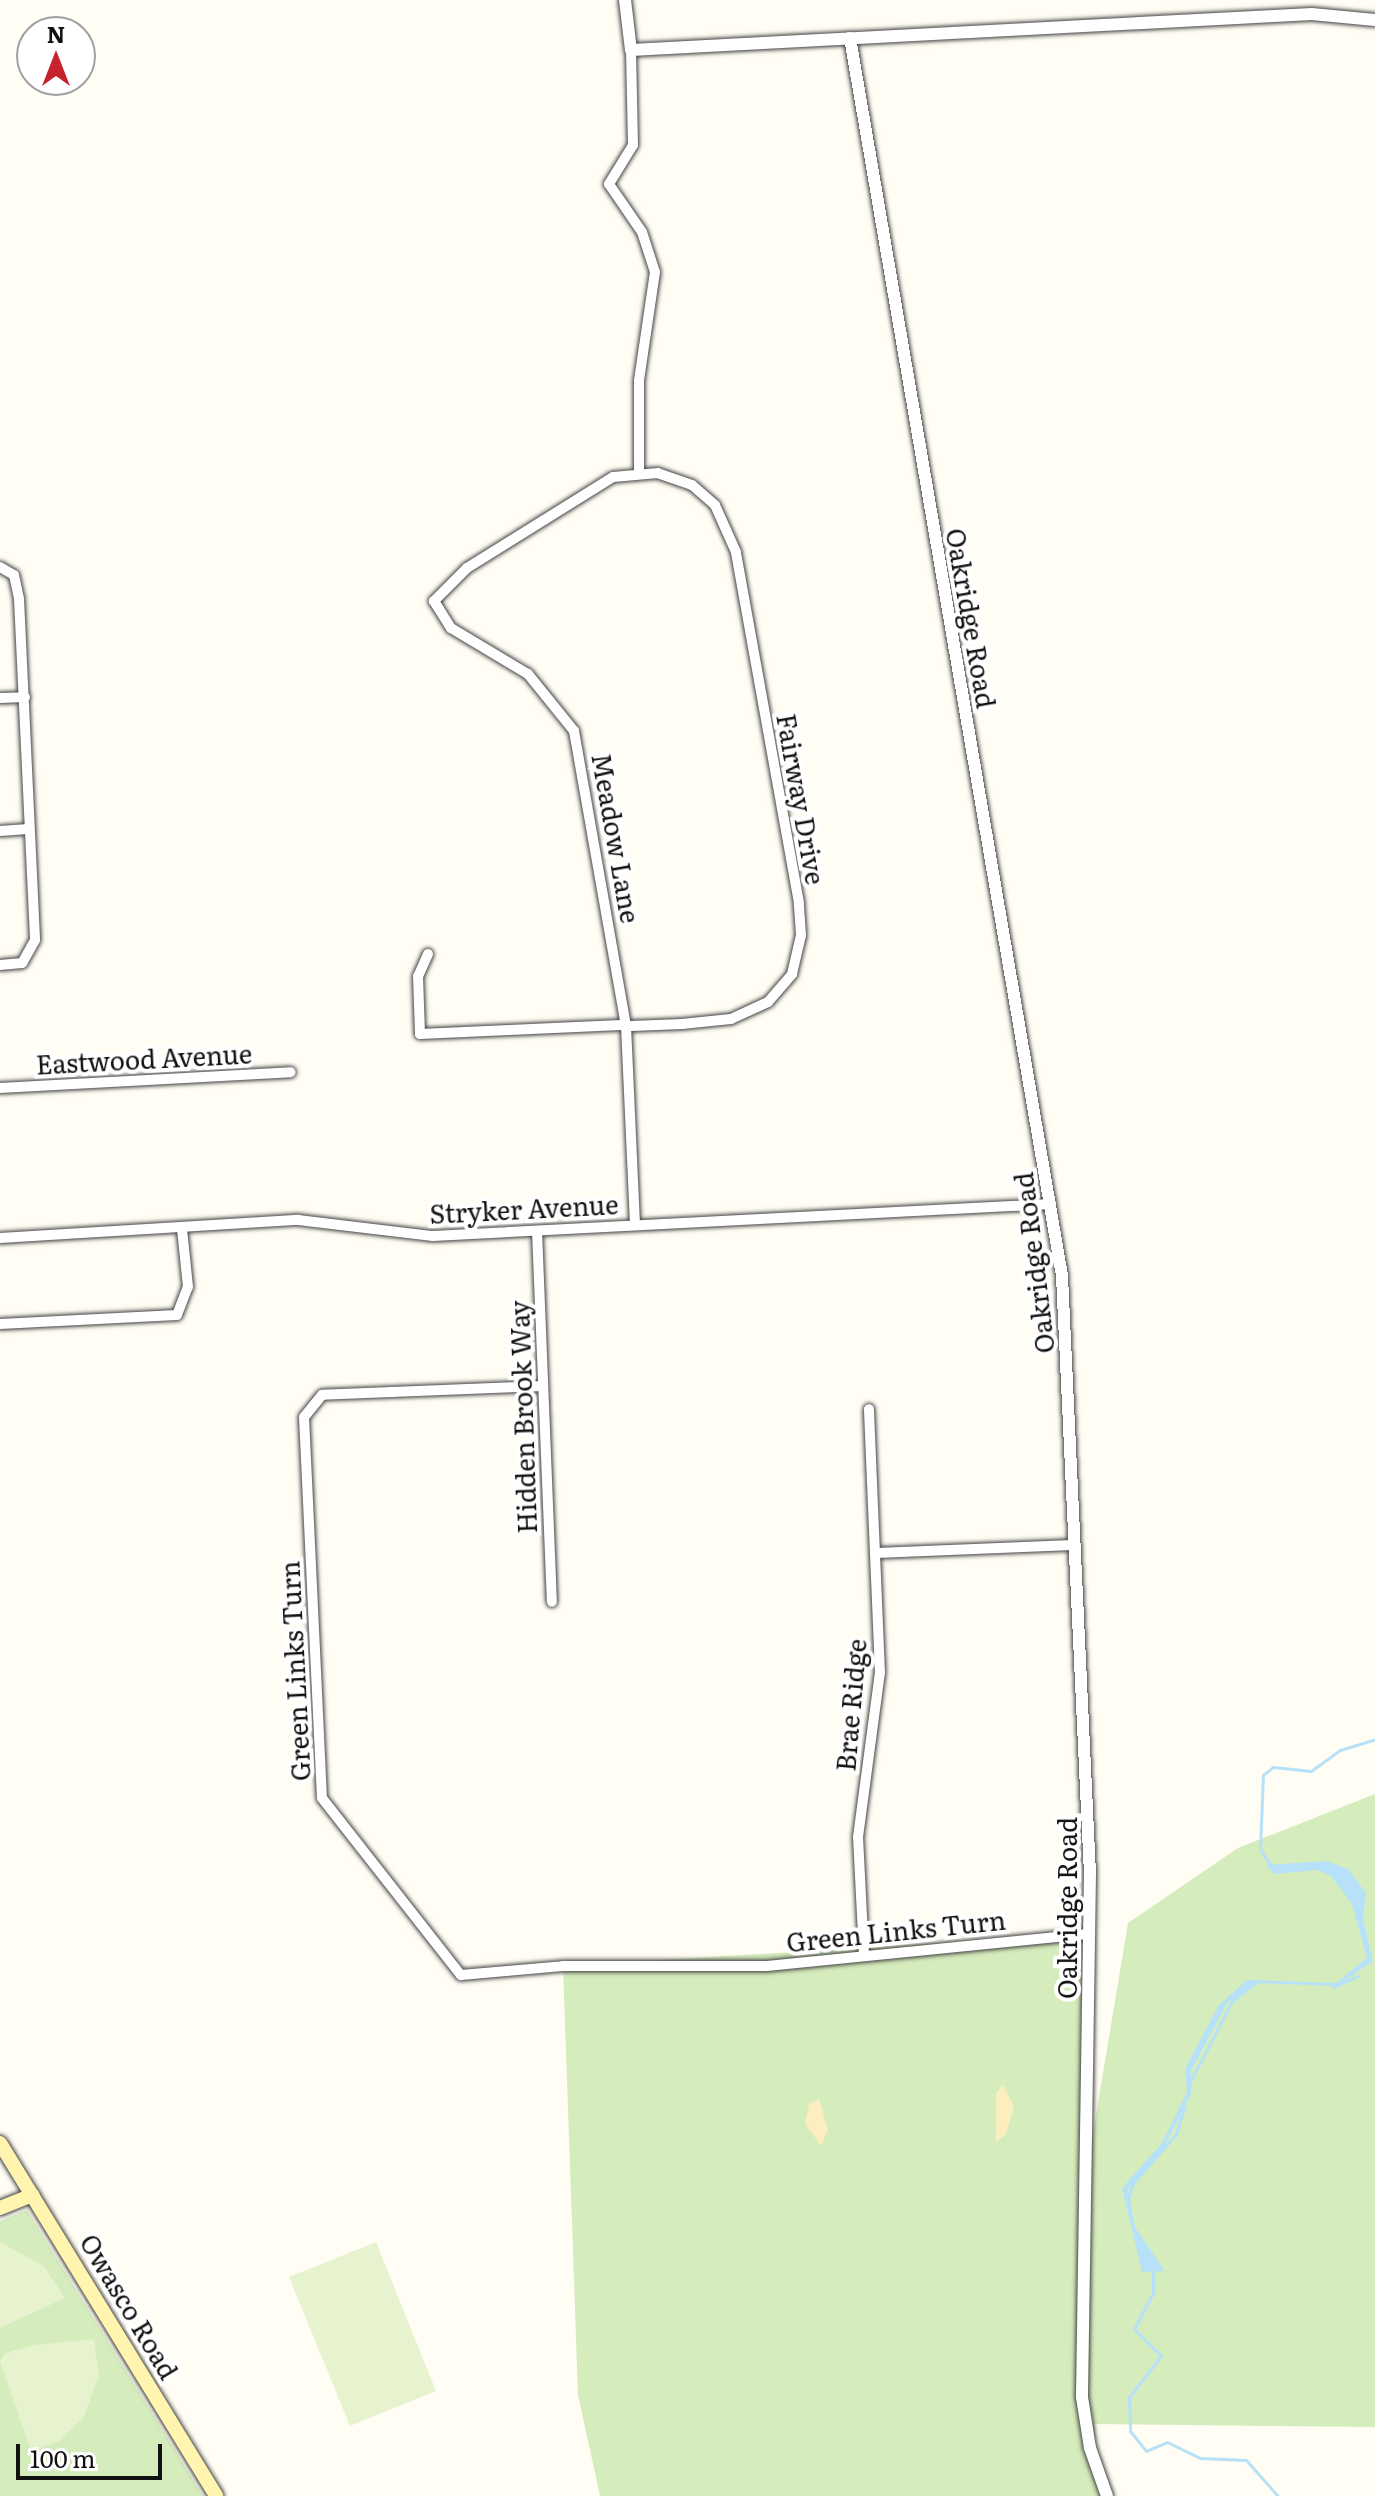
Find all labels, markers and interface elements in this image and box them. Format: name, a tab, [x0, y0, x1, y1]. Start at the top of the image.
north arrow	[16, 16, 96, 96]
text: N	[47, 17, 65, 50]
street label: Oakridge Road	[941, 526, 1003, 710]
street label: Fairway Drive	[772, 711, 832, 887]
street label: Meadow Lane	[587, 751, 647, 925]
street label: Eastwood Avenue	[35, 1037, 253, 1079]
street label: Oakridge Road	[1006, 1171, 1060, 1355]
street label: Stryker Avenue	[429, 1187, 619, 1229]
street label: Hidden Brook Way	[502, 1300, 542, 1534]
street label: Green Links Turn	[273, 1560, 315, 1782]
street label: Brae Ridge	[829, 1637, 871, 1773]
street label: Oakridge Road	[1050, 1817, 1082, 1999]
street label: Green Links Turn	[785, 1903, 1007, 1957]
street label: Owasco Road	[74, 2228, 186, 2384]
scale bar	[20, 2428, 166, 2478]
text: 100 m	[30, 2440, 96, 2475]

